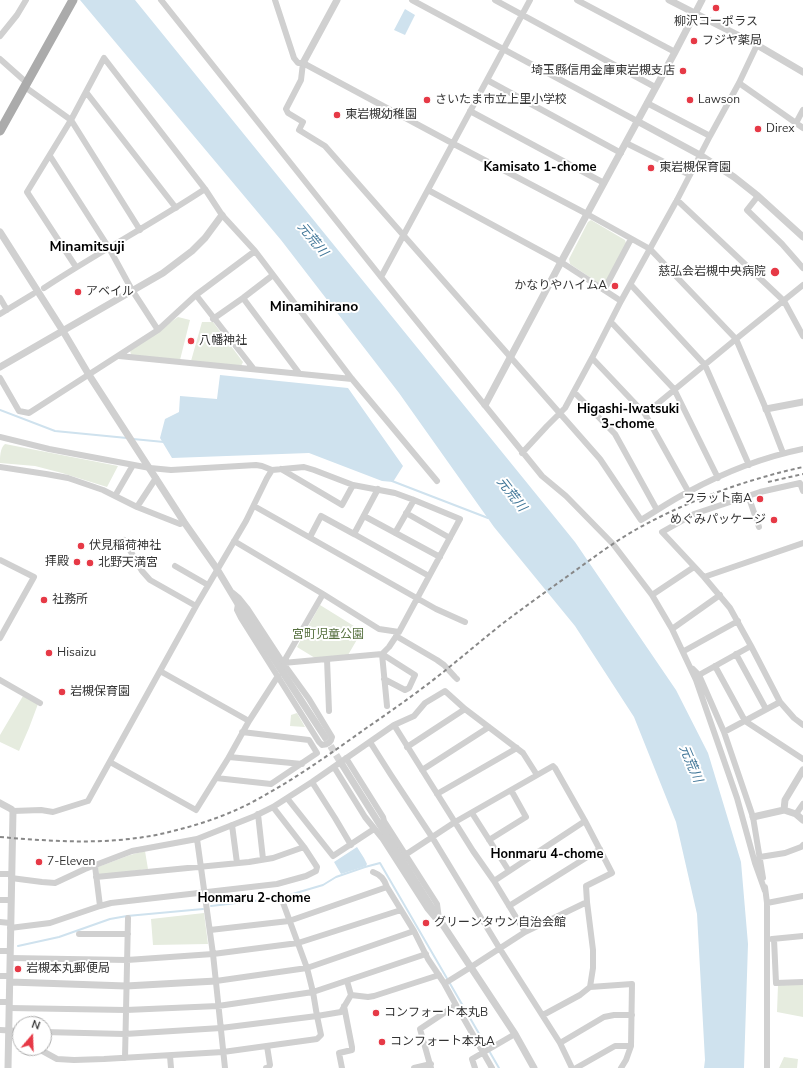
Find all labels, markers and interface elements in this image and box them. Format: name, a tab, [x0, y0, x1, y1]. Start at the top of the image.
marker: 柳沢コーポラス	[711, 3, 721, 13]
place label: 柳沢コーポラス	[674, 15, 758, 29]
place label: フジヤ薬局	[702, 34, 762, 48]
marker: フジヤ薬局	[689, 36, 699, 46]
place label: 埼玉縣信用金庫東岩槻支店	[531, 64, 675, 78]
marker: 埼玉縣信用金庫東岩槻支店	[678, 66, 688, 76]
place label: さいたま市立上里小学校	[435, 93, 567, 107]
place label: Lawson	[698, 93, 740, 107]
marker: さいたま市立上里小学校	[422, 95, 432, 105]
marker: Lawson	[685, 95, 695, 105]
place label: 東岩槻幼稚園	[345, 108, 417, 122]
marker: 東岩槻幼稚園	[332, 110, 342, 120]
place label: Direx	[766, 122, 795, 136]
marker: Direx	[753, 124, 763, 134]
district label: Kamisato 1-chome	[483, 160, 597, 176]
place label: 東岩槻保育園	[659, 161, 731, 175]
marker: 東岩槻保育園	[646, 163, 656, 173]
water label: 元荒川	[294, 220, 330, 260]
district label: Minamitsuji	[50, 240, 124, 256]
place label: 慈弘会岩槻中央病院	[658, 265, 766, 279]
marker: 慈弘会岩槻中央病院	[769, 266, 781, 278]
place label: かなりやハイムA	[514, 279, 607, 293]
marker: かなりやハイムA	[610, 281, 620, 291]
place label: アベイル	[86, 285, 134, 299]
marker: アベイル	[73, 287, 83, 297]
district label: Minamihirano	[270, 300, 358, 316]
place label: 八幡神社	[199, 334, 247, 348]
marker: 八幡神社	[186, 336, 196, 346]
district label: Higashi-Iwatsuki 3-chome	[577, 402, 679, 433]
water label: 元荒川	[493, 475, 529, 515]
place label: フラット南A	[683, 492, 752, 506]
marker: フラット南A	[755, 494, 765, 504]
place label: めぐみパッケージ	[670, 513, 766, 527]
marker: めぐみパッケージ	[769, 515, 779, 525]
place label: 伏見稲荷神社	[89, 539, 161, 553]
marker: 伏見稲荷神社	[76, 541, 86, 551]
place label: 拝殿	[45, 555, 69, 569]
place label: 北野天満宮	[98, 556, 158, 570]
marker: 拝殿	[72, 557, 82, 567]
marker: 北野天満宮	[85, 558, 95, 568]
place label: 社務所	[52, 593, 88, 607]
marker: 社務所	[39, 595, 49, 605]
park label: 宮町児童公園	[292, 628, 364, 642]
place label: Hisaizu	[57, 646, 96, 660]
marker: Hisaizu	[44, 648, 54, 658]
place label: 岩槻保育園	[70, 685, 130, 699]
marker: 岩槻保育園	[57, 687, 67, 697]
water label: 元荒川	[675, 743, 705, 785]
district label: Honmaru 4-chome	[490, 847, 604, 863]
place label: 7-Eleven	[47, 855, 95, 869]
marker: 7-Eleven	[34, 857, 44, 867]
district label: Honmaru 2-chome	[197, 891, 311, 907]
place label: グリーンタウン自治会館	[434, 916, 566, 930]
marker: グリーンタウン自治会館	[421, 918, 431, 928]
place label: 岩槻本丸郵便局	[26, 962, 110, 976]
marker: 岩槻本丸郵便局	[13, 964, 23, 974]
place label: コンフォート本丸B	[384, 1006, 488, 1020]
marker: コンフォート本丸B	[371, 1008, 381, 1018]
north arrow	[12, 1016, 52, 1056]
text: N	[29, 1017, 42, 1034]
place label: コンフォート本丸A	[390, 1035, 495, 1049]
marker: コンフォート本丸A	[377, 1037, 387, 1047]

